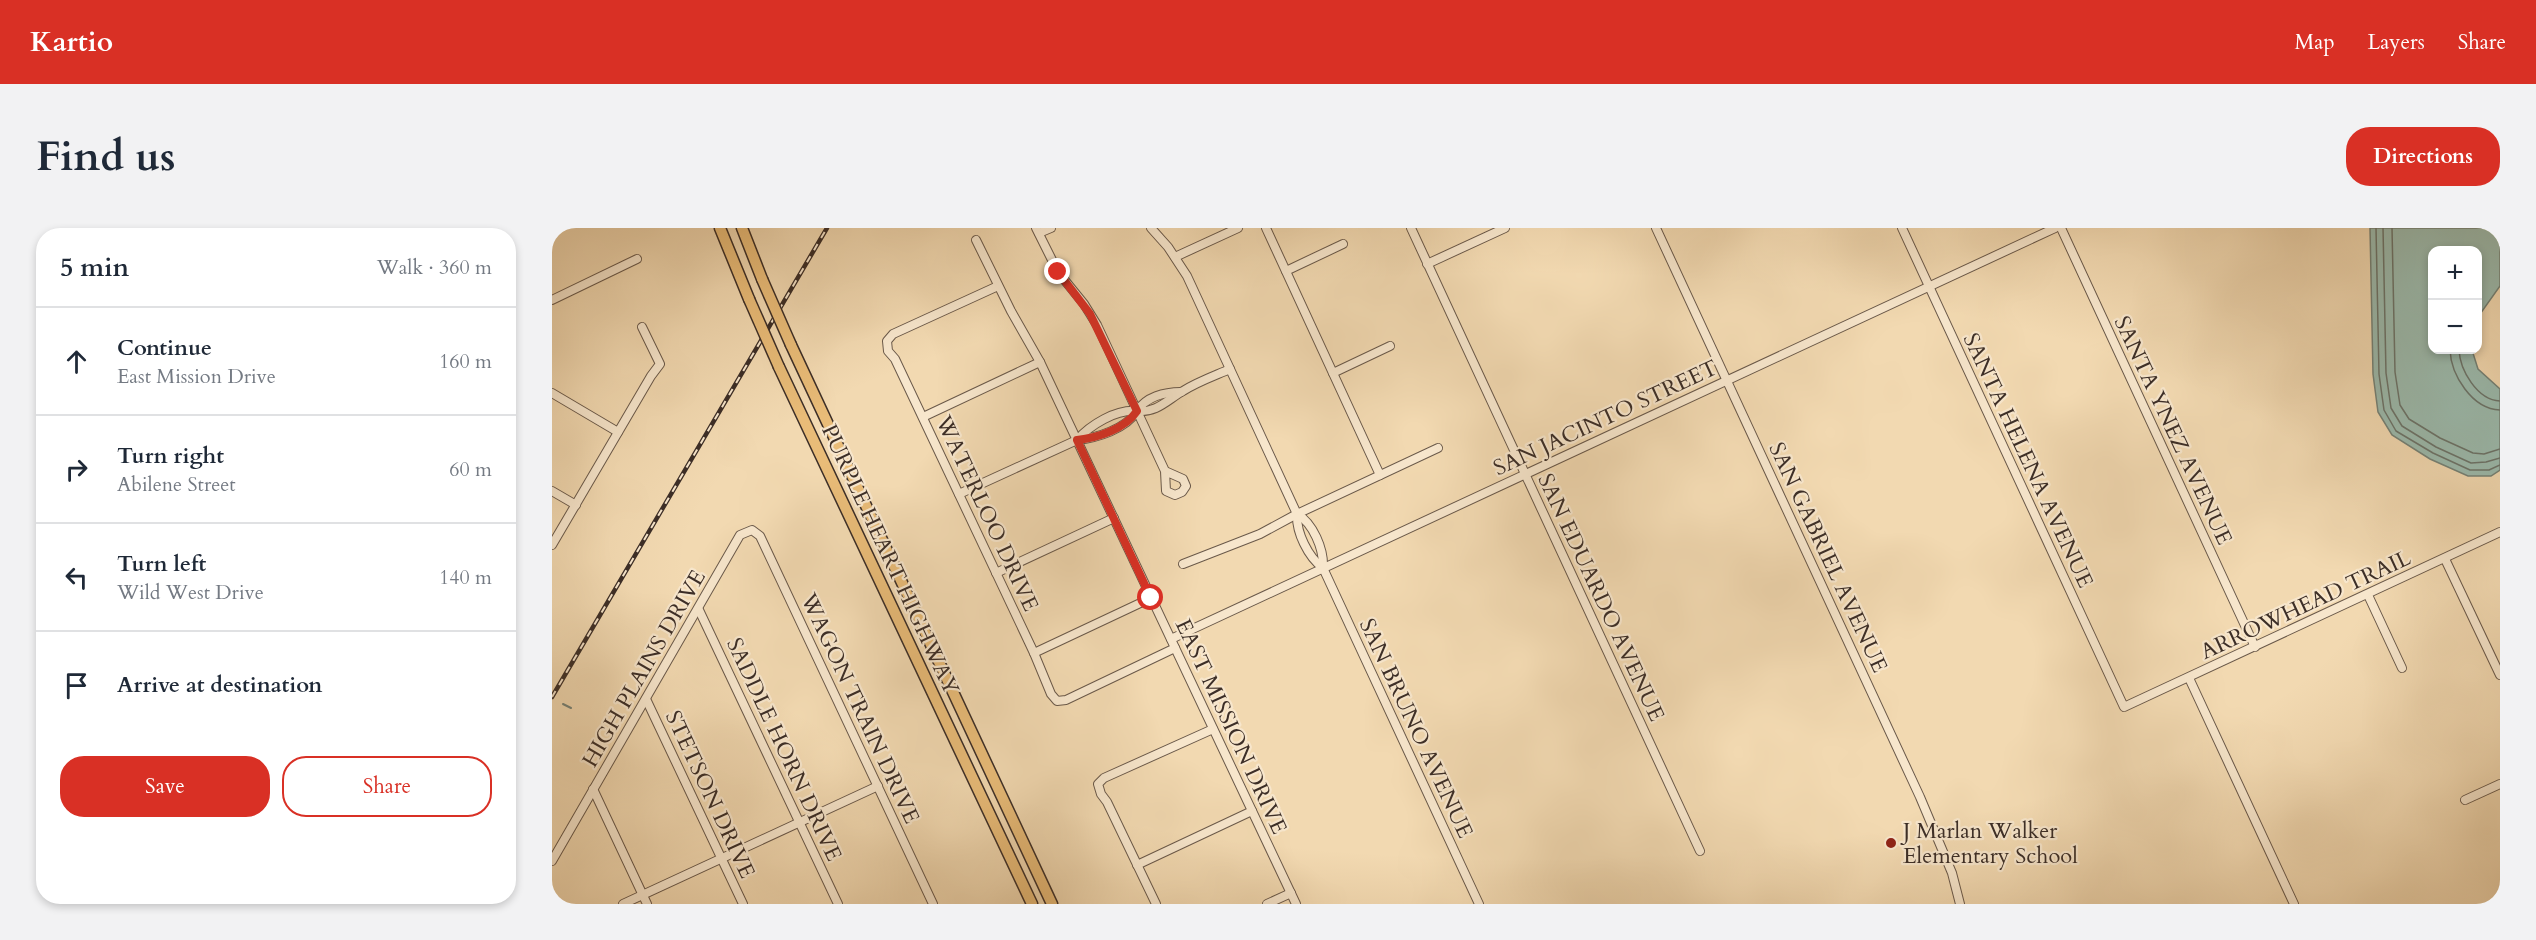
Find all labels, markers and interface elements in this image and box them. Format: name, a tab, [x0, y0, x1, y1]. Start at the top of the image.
text: Kartio	[30, 23, 113, 61]
text: Map	[2295, 28, 2335, 57]
text: Layers	[2368, 28, 2425, 57]
text: Share	[2458, 28, 2506, 57]
button: Directions	[2346, 127, 2500, 186]
text: Find us	[36, 128, 176, 185]
map controls	[2428, 246, 2482, 354]
button: +	[2428, 246, 2482, 300]
text: 5 min	[60, 250, 129, 285]
text: Walk · 360 m	[377, 254, 492, 281]
route end	[1044, 258, 1070, 284]
button: −	[2428, 300, 2482, 354]
street label: SANTA YNEZ AVENUE	[2107, 311, 2239, 550]
street label: SANTA HELENA AVENUE	[1956, 328, 2100, 593]
text: Continue	[117, 333, 212, 363]
icon: ahead	[60, 345, 93, 378]
text: 160 m	[439, 348, 492, 375]
street label: SAN JACINTO STREET	[1488, 353, 1722, 483]
text: East Mission Drive	[117, 363, 276, 390]
street label: WATERLOO DRIVE	[928, 410, 1046, 616]
street label: PURPLE HEART HIGHWAY	[814, 419, 966, 700]
street label: SAN GABRIEL AVENUE	[1762, 438, 1895, 677]
text: Turn right	[117, 441, 224, 471]
icon: right	[60, 453, 93, 486]
text: 60 m	[449, 456, 492, 483]
street label: SAN EDUARDO AVENUE	[1530, 469, 1672, 726]
text: Abilene Street	[117, 471, 236, 498]
street label: ARROWHEAD TRAIL	[2195, 543, 2416, 667]
text: Turn left	[117, 549, 206, 579]
icon: left	[60, 561, 93, 594]
text: 140 m	[439, 564, 492, 591]
street label: HIGH PLAINS DRIVE	[575, 564, 713, 773]
text: Wild West Drive	[117, 579, 264, 606]
route start	[1137, 584, 1163, 610]
street label: WAGON TRAIN DRIVE	[793, 588, 927, 828]
street label: EAST MISSION DRIVE	[1168, 614, 1294, 839]
street label: SAN BRUNO AVENUE	[1352, 614, 1480, 843]
street label: SADDLE HORN DRIVE	[719, 633, 849, 866]
icon: arrive	[60, 669, 93, 702]
text: Arrive at destination	[117, 670, 322, 700]
street label: STETSON DRIVE	[658, 706, 762, 883]
button: Save	[60, 756, 270, 817]
button: Share	[282, 756, 492, 817]
place label: J Marlan Walker Elementary School	[1900, 816, 2078, 871]
marker: J Marlan Walker Elementary School	[1884, 836, 1898, 850]

